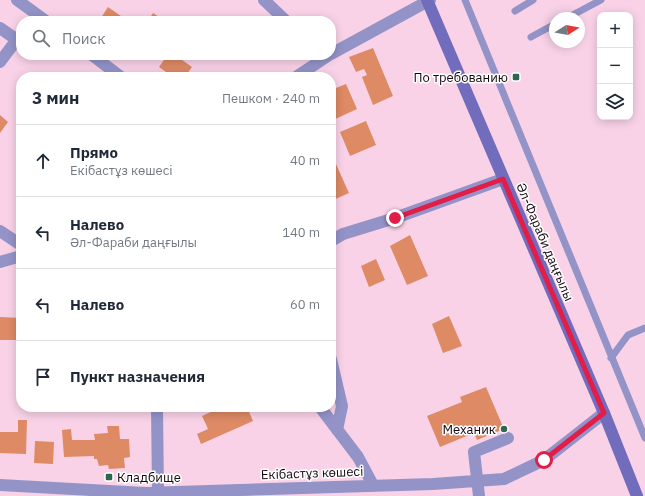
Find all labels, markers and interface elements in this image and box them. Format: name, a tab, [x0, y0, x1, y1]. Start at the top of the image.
north arrow	[549, 12, 585, 48]
map controls	[597, 12, 633, 120]
button: +	[597, 12, 633, 48]
search box	[16, 16, 336, 60]
icon: search	[30, 27, 52, 49]
text: Поиск	[62, 29, 105, 48]
button: −	[597, 48, 633, 84]
place label: По требованию	[414, 69, 508, 86]
marker: По требованию	[511, 72, 521, 82]
button: layers	[597, 84, 633, 120]
text: 3 мин	[32, 87, 79, 109]
text: Пешком · 240 m	[222, 90, 320, 107]
text: Прямо	[70, 143, 118, 162]
icon: ahead	[32, 150, 54, 172]
text: 40 m	[290, 152, 320, 169]
text: Екібастұз көшесі	[70, 162, 173, 179]
street label: Әл-Фараби даңғылы	[512, 180, 578, 304]
route end	[386, 209, 404, 227]
text: Налево	[70, 215, 124, 234]
icon: left	[32, 222, 54, 244]
text: 140 m	[282, 224, 320, 241]
text: Әл-Фараби даңғылы	[70, 234, 197, 251]
icon: left	[32, 294, 54, 316]
text: Налево	[70, 295, 124, 314]
text: 60 m	[290, 296, 320, 313]
icon: arrive	[32, 366, 54, 388]
text: Пункт назначения	[70, 367, 205, 386]
place label: Механик	[443, 421, 496, 438]
marker: Механик	[499, 424, 509, 434]
route start	[535, 451, 553, 469]
street label: Екібастұз көшесі	[260, 463, 364, 483]
place label: Кладбище	[117, 469, 181, 486]
marker: Кладбище	[104, 472, 114, 482]

